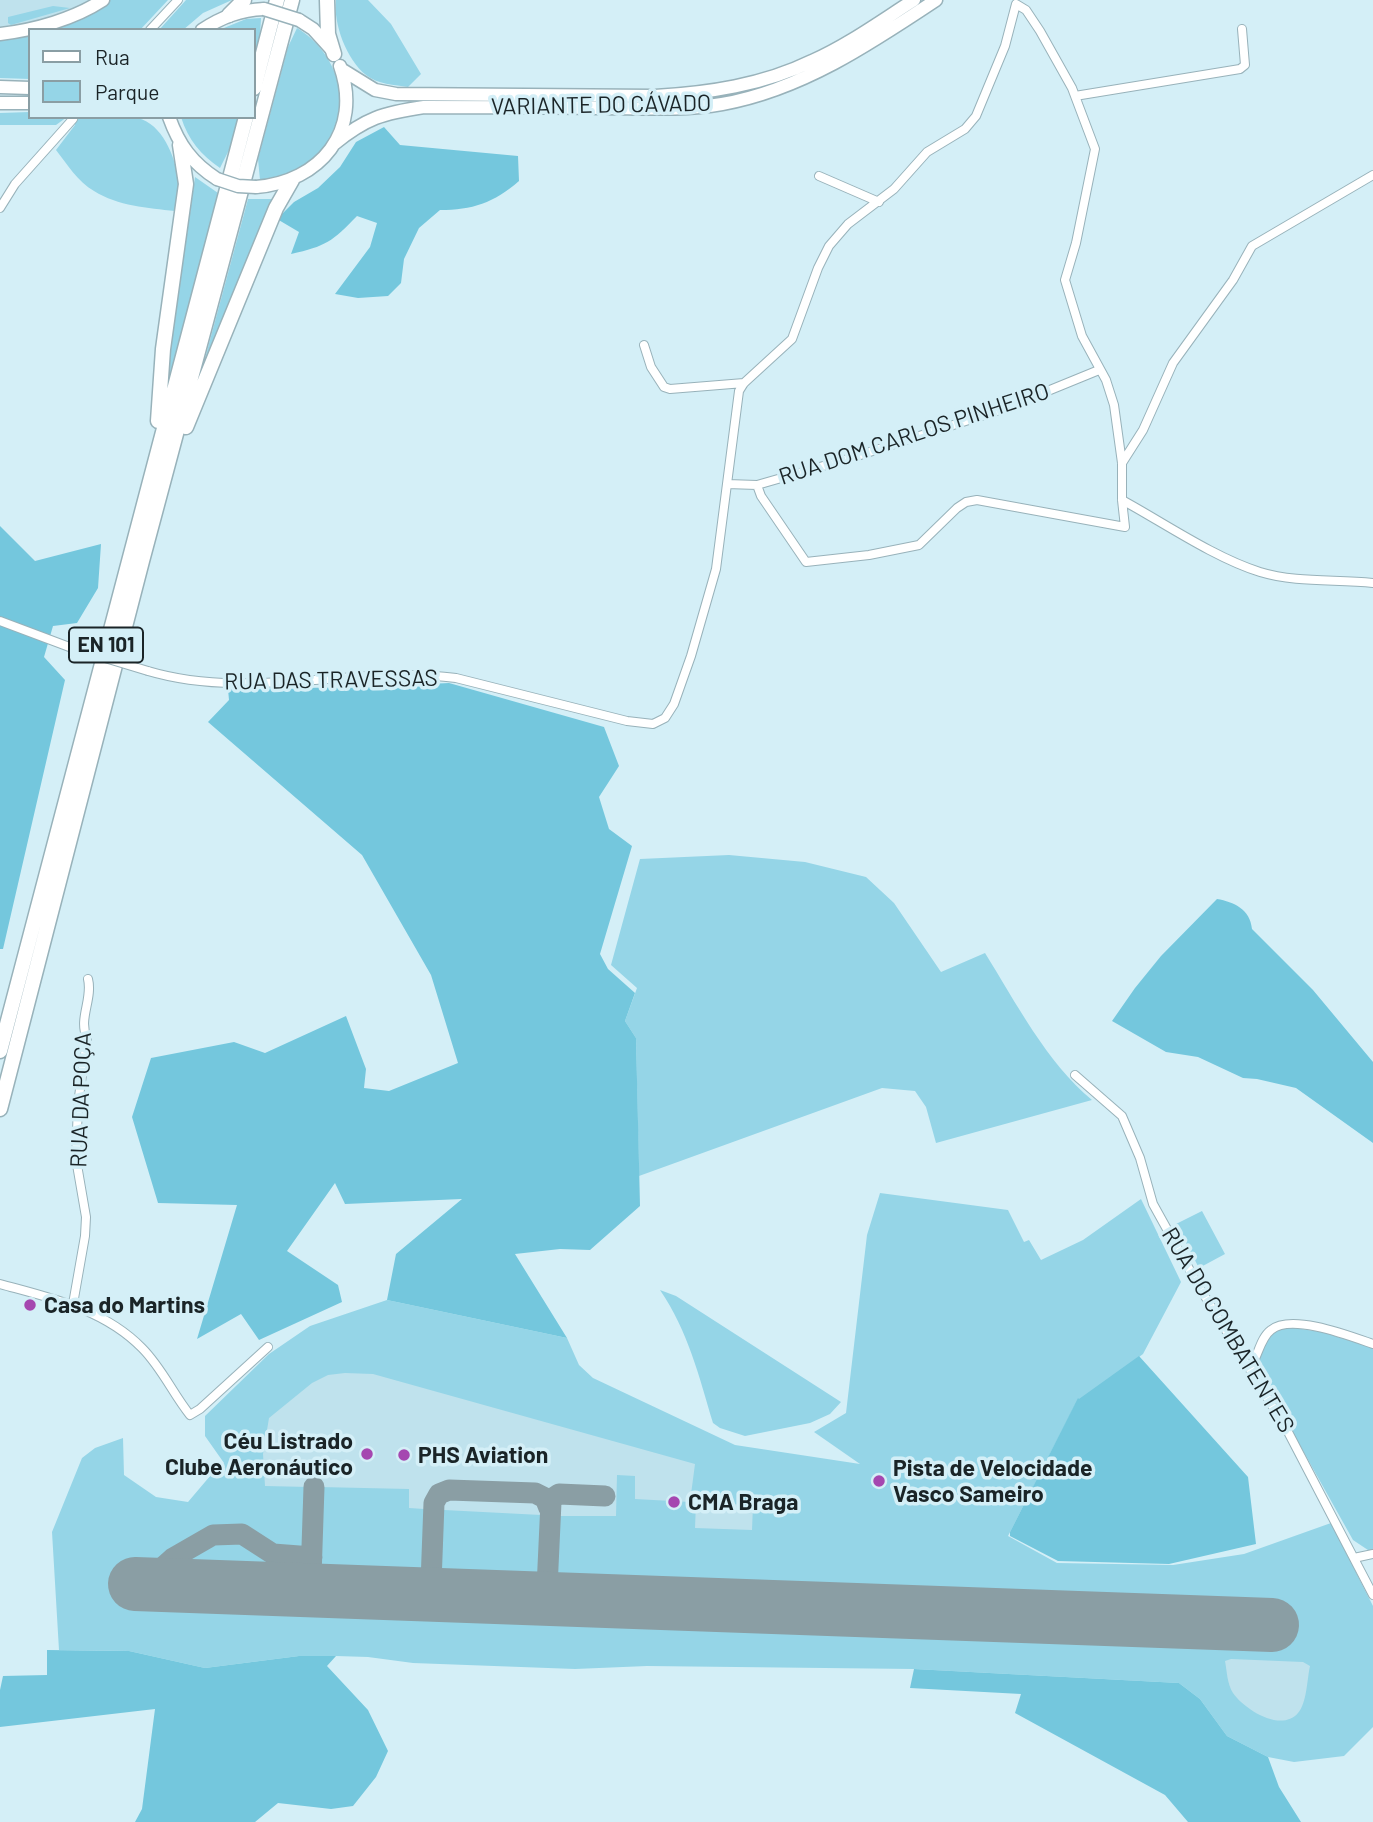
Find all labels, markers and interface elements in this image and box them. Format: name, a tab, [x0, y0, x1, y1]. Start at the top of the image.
legend	[28, 28, 256, 119]
text: Rua	[95, 44, 130, 69]
text: Parque	[95, 79, 160, 104]
street label: VARIANTE DO CÁVADO	[491, 89, 711, 121]
street label: RUA DOM CARLOS PINHEIRO	[775, 377, 1053, 491]
road number: EN 101	[69, 628, 143, 662]
street label: RUA DAS TRAVESSAS	[224, 664, 438, 696]
street label: RUA DA POÇA	[65, 1032, 97, 1168]
street label: RUA DO COMBATENTES	[1156, 1222, 1300, 1438]
place label: Casa do Martins	[44, 1291, 205, 1319]
marker: Casa do Martins	[22, 1297, 38, 1313]
place label: Céu Listrado Clube Aeronáutico	[165, 1427, 353, 1481]
place label: PHS Aviation	[418, 1441, 548, 1469]
marker: Céu Listrado Clube Aeronáutico	[359, 1446, 375, 1462]
marker: PHS Aviation	[396, 1447, 412, 1463]
place label: Pista de Velocidade Vasco Sameiro	[893, 1454, 1093, 1508]
marker: Pista de Velocidade Vasco Sameiro	[871, 1473, 887, 1489]
place label: CMA Braga	[688, 1488, 798, 1516]
marker: CMA Braga	[666, 1494, 682, 1510]

